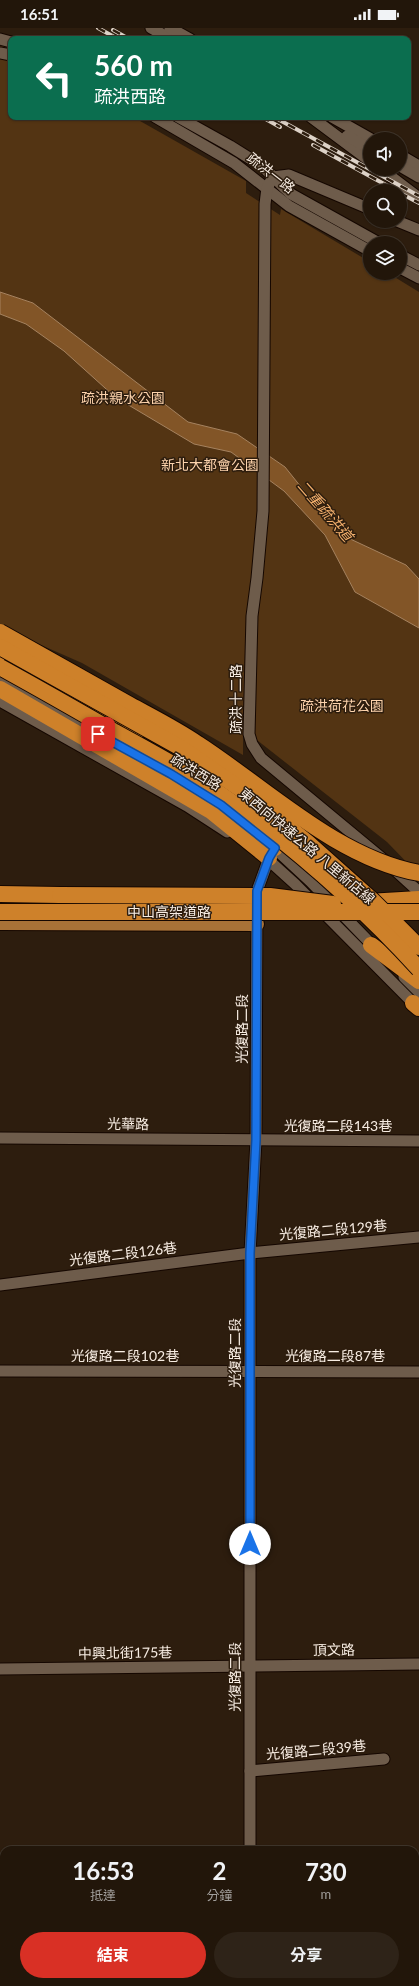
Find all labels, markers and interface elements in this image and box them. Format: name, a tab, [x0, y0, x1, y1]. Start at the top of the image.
text: 16:51	[20, 5, 59, 23]
text: 560 m	[94, 48, 173, 82]
icon: left	[28, 52, 80, 104]
text: 疏洪西路	[94, 85, 166, 107]
map controls	[363, 132, 407, 280]
button: sound	[363, 132, 407, 176]
street label: 疏洪一路	[244, 149, 299, 197]
button: search	[363, 184, 407, 228]
button: layers	[363, 236, 407, 280]
park label: 疏洪親水公園	[81, 389, 165, 406]
park label: 新北大都會公園	[161, 456, 259, 473]
water label: 二重疏洪道	[294, 476, 358, 546]
street label: 疏洪十二路	[227, 664, 244, 734]
park label: 疏洪荷花公園	[300, 697, 384, 714]
pin	[81, 717, 115, 751]
icon: arrive	[87, 723, 109, 745]
street label: 疏洪西路	[168, 750, 225, 793]
street label: 東西向快速公路 八里新店線	[236, 784, 379, 907]
street label: 中山高架道路	[127, 903, 211, 920]
street label: 光復路二段	[233, 994, 250, 1064]
street label: 光華路	[107, 1115, 149, 1132]
street label: 光復路二段143巷	[284, 1117, 392, 1134]
street label: 光復路二段129巷	[278, 1216, 388, 1243]
street label: 光復路二段126巷	[68, 1238, 178, 1269]
street label: 光復路二段	[226, 1318, 243, 1388]
street label: 光復路二段102巷	[71, 1347, 179, 1364]
street label: 光復路二段87巷	[285, 1347, 385, 1364]
position arrow	[229, 1523, 271, 1565]
street label: 頂文路	[313, 1641, 355, 1658]
street label: 光復路二段	[226, 1642, 243, 1712]
street label: 中興北街175巷	[78, 1643, 172, 1662]
street label: 光復路二段39巷	[265, 1737, 367, 1762]
text: 16:53	[72, 1856, 134, 1885]
text: 2	[213, 1856, 227, 1885]
text: 730	[305, 1857, 347, 1886]
text: m	[320, 1886, 331, 1902]
text: 抵達	[90, 1887, 116, 1903]
text: 分鐘	[207, 1887, 233, 1903]
button: 結束	[20, 1932, 206, 1978]
button: 分享	[214, 1932, 399, 1978]

